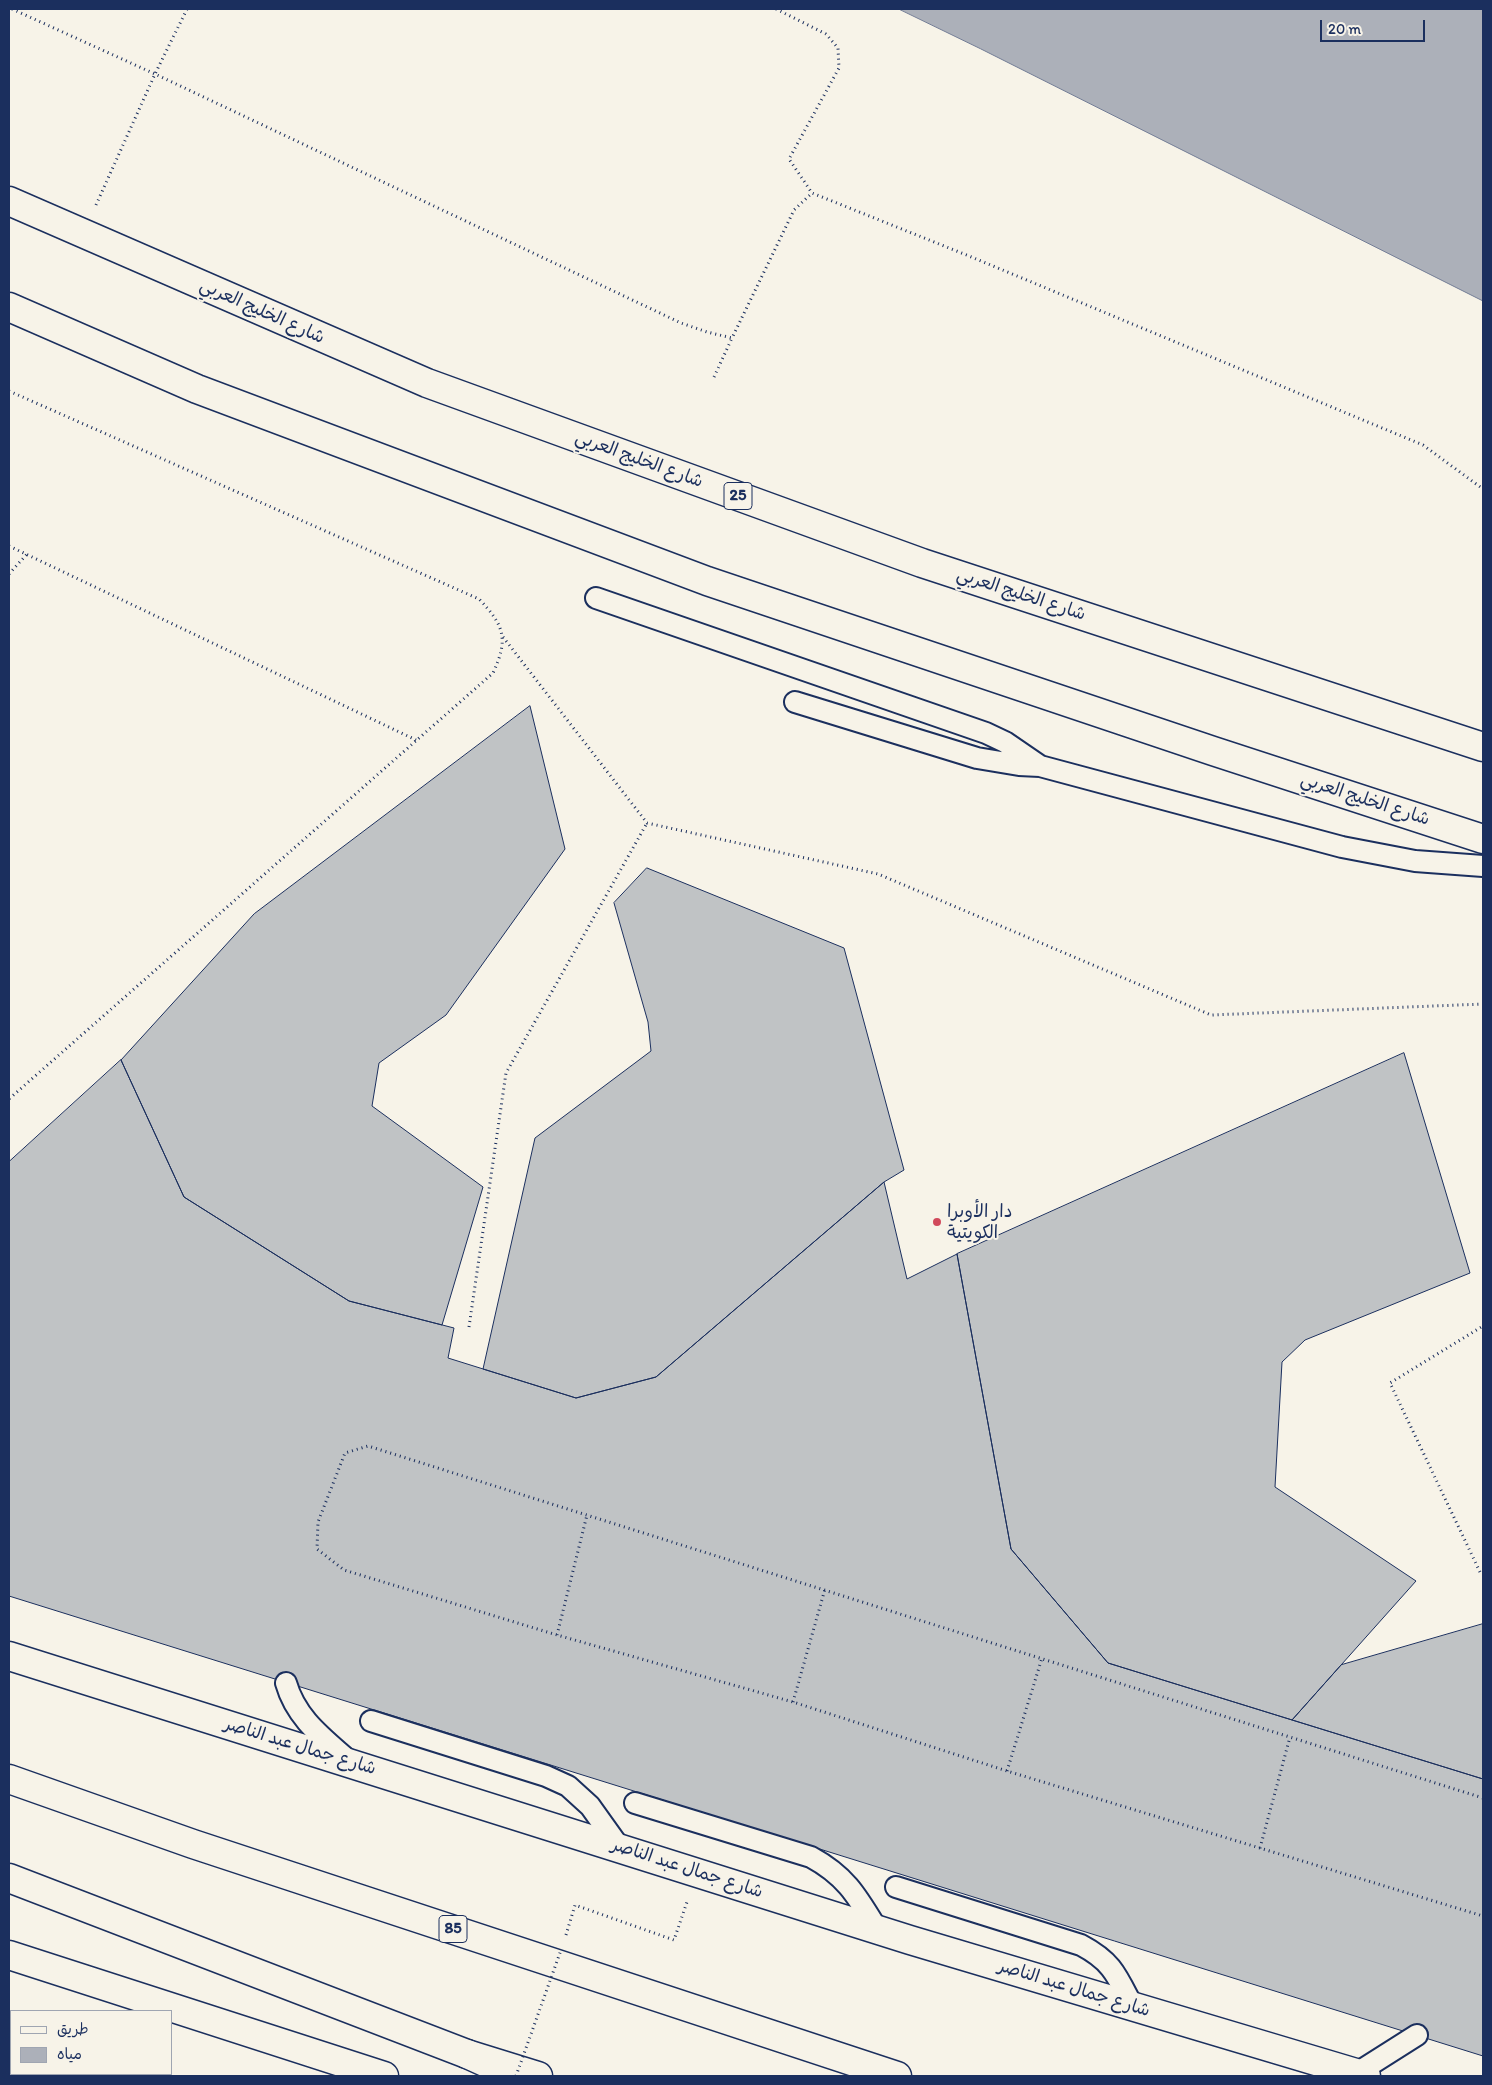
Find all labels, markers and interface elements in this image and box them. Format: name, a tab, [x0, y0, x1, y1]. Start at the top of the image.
scale bar	[1322, 10, 1427, 42]
text: 20 m	[1328, 20, 1361, 38]
street label: شارع الخليج العربي	[196, 275, 328, 349]
street label: شارع الخليج العربي	[572, 427, 706, 493]
road number: 25	[724, 482, 752, 510]
street label: شارع الخليج العربي	[954, 564, 1088, 626]
street label: شارع الخليج العربي	[1298, 769, 1432, 831]
place label: دار الأوبرا الكويتية	[947, 1201, 1012, 1244]
marker: دار الأوبرا الكويتية	[931, 1216, 943, 1228]
street label: شارع جمال عبد الناصر	[221, 1714, 379, 1780]
street label: شارع جمال عبد الناصر	[609, 1834, 765, 1904]
road number: 85	[439, 1916, 467, 1942]
street label: شارع جمال عبد الناصر	[995, 1956, 1153, 2022]
legend	[10, 2010, 172, 2075]
text: طريق	[57, 2020, 89, 2038]
text: مياه	[57, 2045, 82, 2063]

